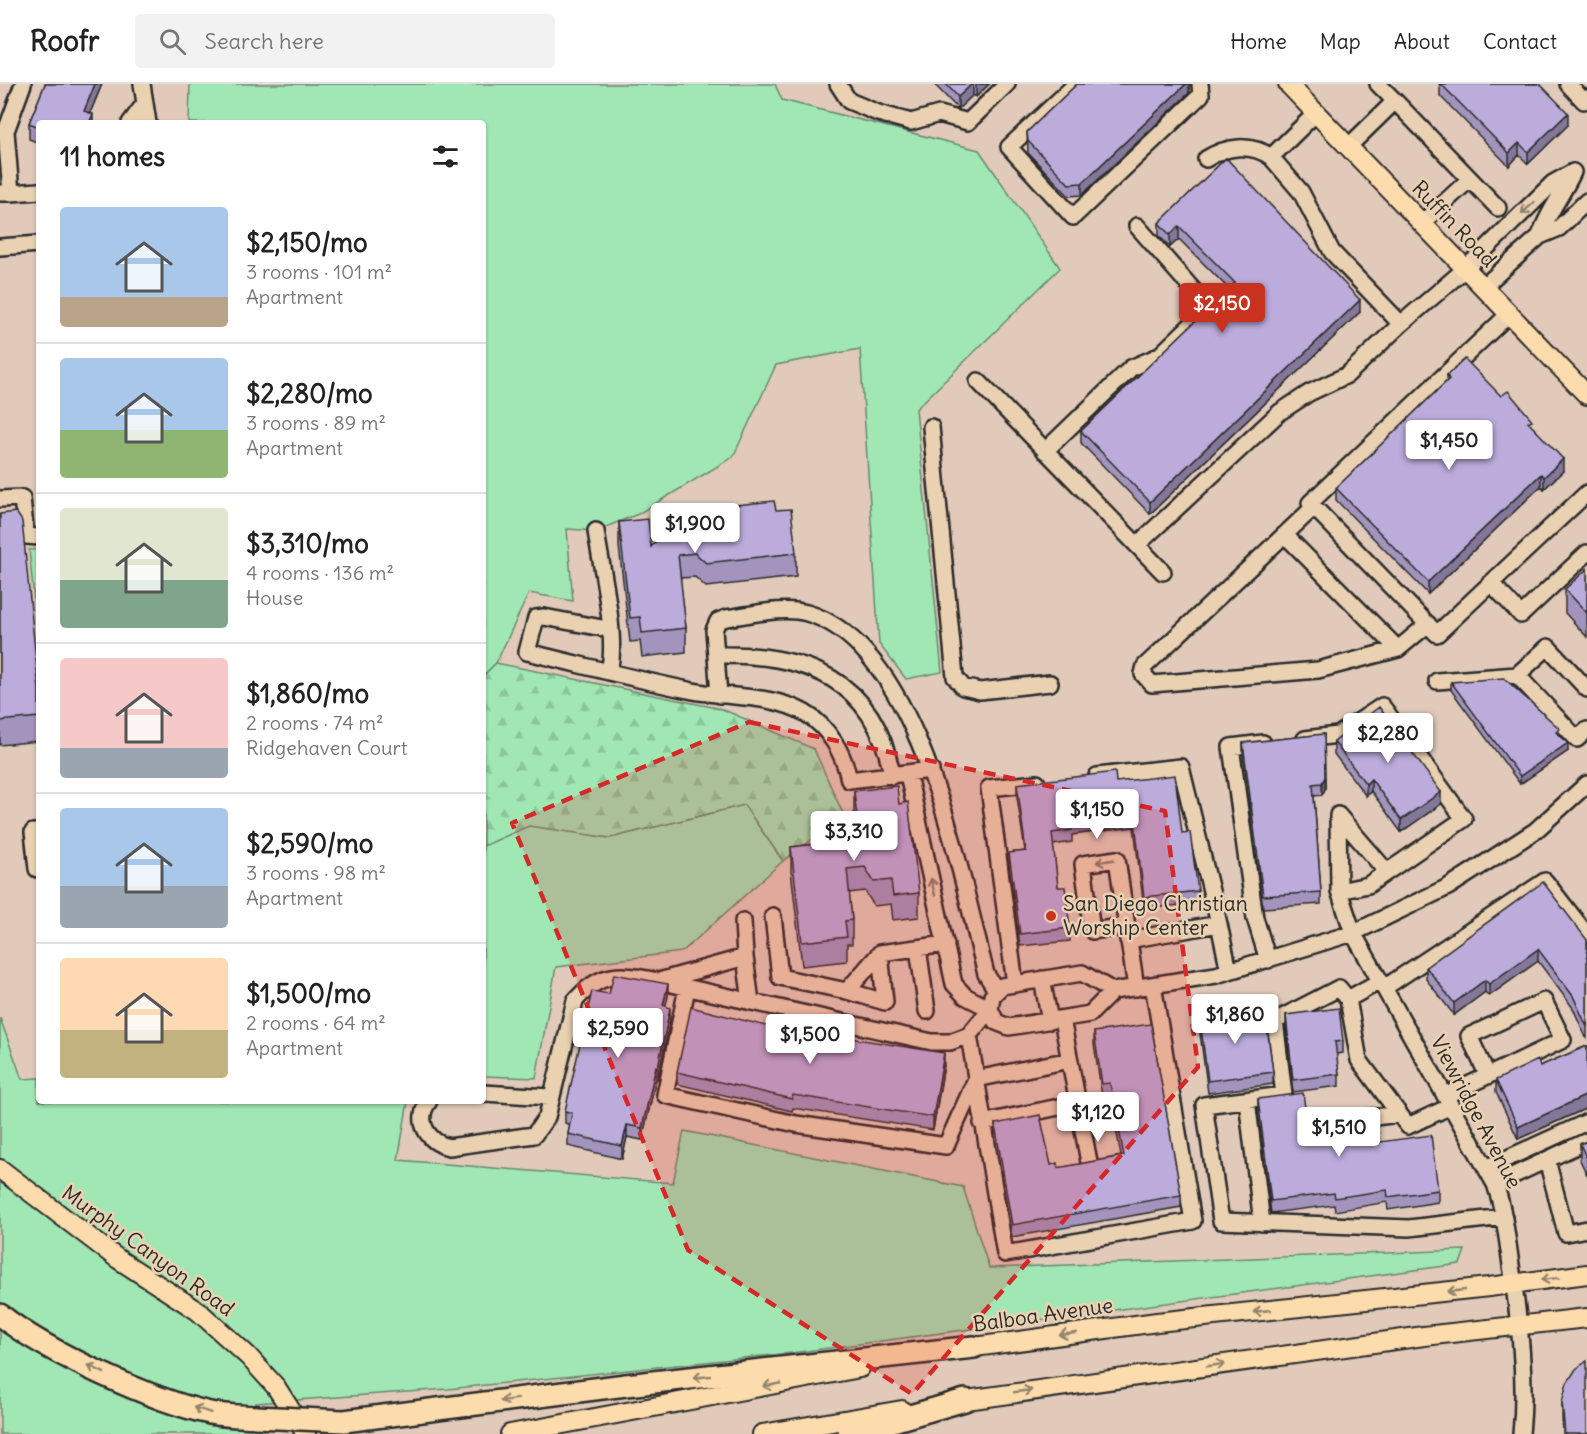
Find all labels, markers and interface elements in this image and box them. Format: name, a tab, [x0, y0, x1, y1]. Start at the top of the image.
search box	[135, 14, 555, 68]
text: Roofr	[30, 23, 99, 59]
icon: search	[156, 25, 189, 58]
text: Search here	[204, 27, 324, 55]
text: Home	[1230, 28, 1287, 55]
text: Map	[1320, 28, 1361, 55]
text: About	[1394, 28, 1450, 55]
text: Contact	[1483, 28, 1557, 55]
text: 11 homes	[60, 140, 165, 173]
icon: filters	[429, 140, 462, 173]
street label: Ruffin Road	[1406, 175, 1502, 273]
one-way arrow	[1520, 200, 1535, 215]
text: $2,150/mo	[246, 226, 368, 259]
icon: home	[108, 231, 180, 303]
text: 3 rooms · 101 m²	[246, 259, 392, 284]
pin: $2,150	[1173, 283, 1271, 334]
text: Apartment	[246, 284, 343, 309]
text: $2,150	[1193, 290, 1251, 315]
text: $2,280/mo	[246, 377, 373, 410]
icon: home	[108, 382, 180, 454]
text: 3 rooms · 89 m²	[246, 410, 386, 435]
pin: $1,450	[1400, 420, 1498, 471]
text: $1,450	[1420, 427, 1478, 452]
text: Apartment	[246, 435, 343, 460]
pin: $1,900	[646, 503, 744, 554]
text: $1,900	[665, 510, 725, 535]
text: $3,310/mo	[246, 527, 369, 560]
icon: home	[108, 532, 180, 604]
text: 4 rooms · 136 m²	[246, 560, 394, 585]
text: House	[246, 585, 303, 610]
text: $1,860/mo	[246, 677, 369, 710]
icon: home	[108, 682, 180, 754]
text: 2 rooms · 74 m²	[246, 710, 383, 735]
pin: $2,280	[1339, 713, 1437, 764]
text: $2,280	[1357, 720, 1419, 745]
text: Ridgehaven Court	[246, 735, 407, 760]
pin: $1,150	[1048, 789, 1146, 840]
text: $1,150	[1070, 796, 1124, 821]
pin: $3,310	[805, 811, 903, 862]
text: $3,310	[825, 818, 883, 843]
text: $2,590/mo	[246, 827, 373, 860]
icon: home	[108, 832, 180, 904]
one-way arrow	[1096, 855, 1116, 866]
text: 3 rooms · 98 m²	[246, 860, 386, 885]
one-way arrow	[927, 878, 938, 897]
text: Apartment	[246, 885, 343, 910]
place label: San Diego Christian Worship Center	[1063, 890, 1248, 941]
marker: San Diego Christian Worship Center	[1044, 909, 1058, 923]
text: $1,500/mo	[246, 977, 371, 1010]
icon: home	[108, 982, 180, 1054]
pin: $1,860	[1186, 994, 1284, 1045]
text: $1,860	[1205, 1001, 1265, 1026]
pin: $2,590	[569, 1008, 667, 1059]
text: 2 rooms · 64 m²	[246, 1010, 386, 1035]
pin: $1,500	[761, 1014, 859, 1065]
text: $2,590	[587, 1015, 649, 1040]
text: $1,500	[780, 1021, 840, 1046]
street label: Viewridge Avenue	[1425, 1031, 1528, 1193]
text: Apartment	[246, 1035, 343, 1060]
pin: $1,120	[1049, 1092, 1147, 1143]
text: $1,120	[1071, 1099, 1125, 1124]
pin: $1,510	[1290, 1107, 1388, 1158]
text: $1,510	[1311, 1114, 1367, 1139]
street label: Murphy Canyon Road	[57, 1179, 240, 1322]
one-way arrow	[1541, 1274, 1561, 1285]
one-way arrow	[1446, 1286, 1466, 1297]
street label: Balboa Avenue	[971, 1291, 1115, 1338]
one-way arrow	[1252, 1306, 1272, 1317]
one-way arrow	[1059, 1328, 1078, 1339]
one-way arrow	[1206, 1360, 1225, 1371]
one-way arrow	[87, 1363, 105, 1375]
one-way arrow	[693, 1372, 713, 1383]
one-way arrow	[763, 1380, 782, 1391]
one-way arrow	[1012, 1386, 1032, 1397]
one-way arrow	[499, 1394, 519, 1405]
one-way arrow	[193, 1404, 212, 1415]

